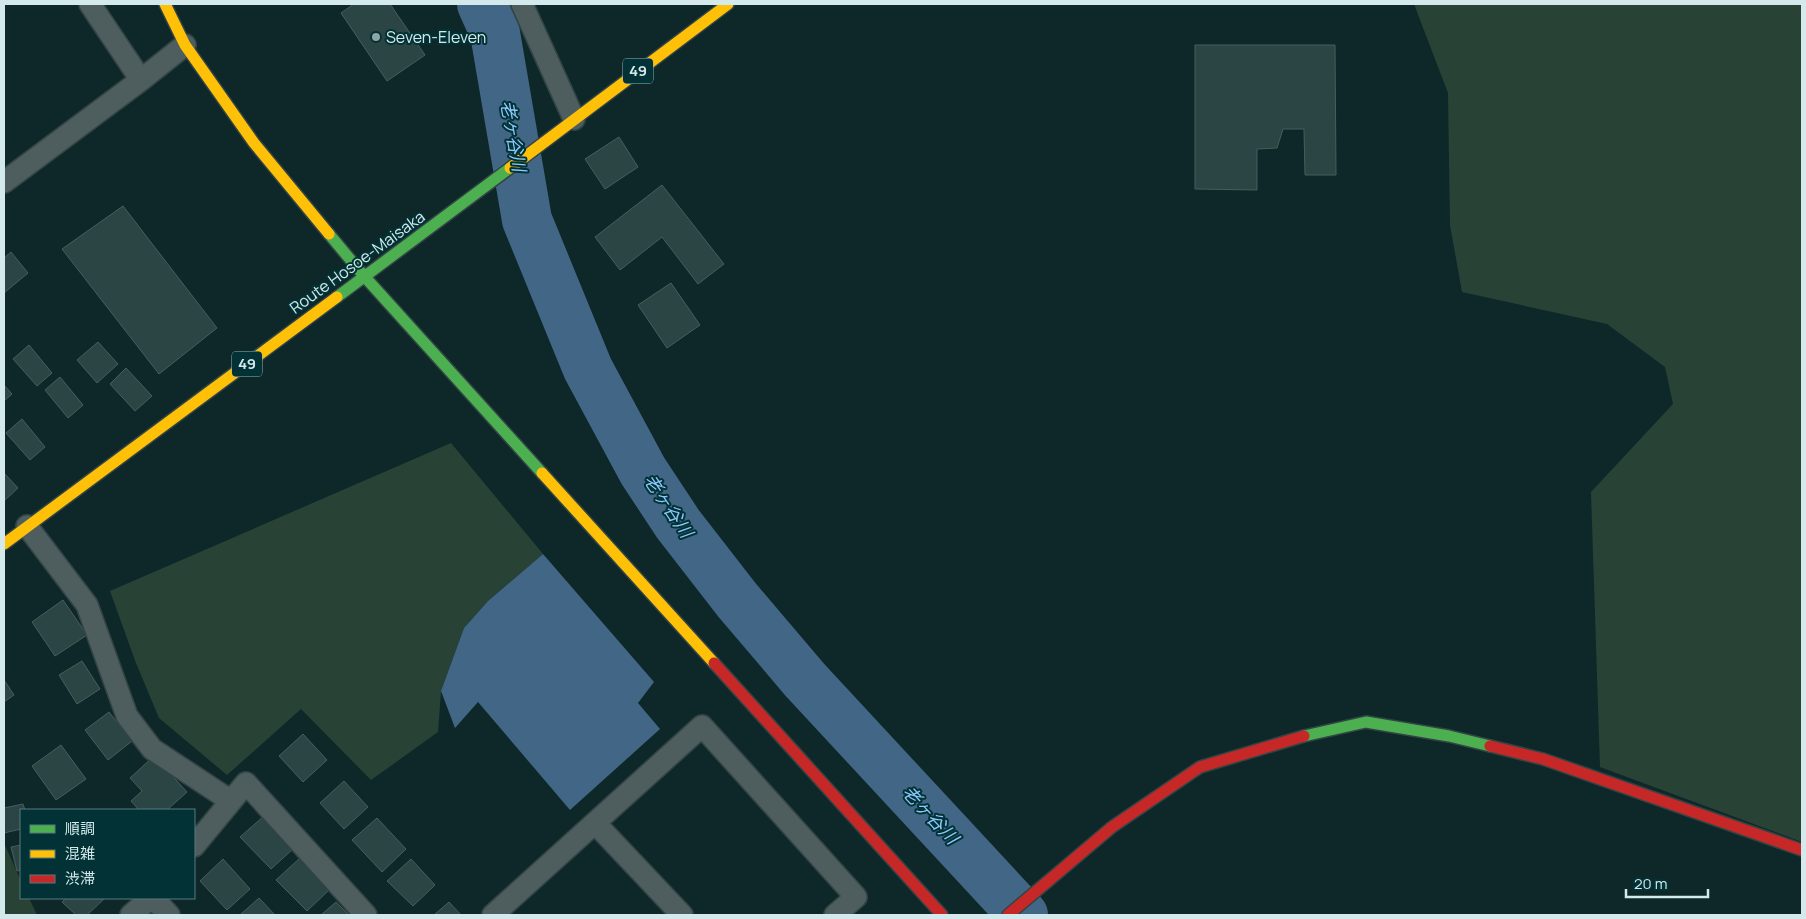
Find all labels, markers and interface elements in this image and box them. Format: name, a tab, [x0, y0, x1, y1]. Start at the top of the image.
place label: Seven-Eleven	[386, 26, 486, 48]
marker: Seven-Eleven	[370, 31, 382, 43]
road number: 49	[623, 58, 653, 84]
water label: 老ヶ谷川	[496, 98, 532, 175]
street label: Route Hosoe-Maisaka	[285, 205, 429, 319]
road number: 49	[232, 352, 262, 376]
water label: 老ヶ谷川	[639, 469, 700, 544]
water label: 老ヶ谷川	[897, 780, 965, 850]
legend	[20, 809, 195, 899]
text: 順調	[65, 818, 95, 839]
text: 混雑	[65, 843, 95, 864]
scale bar	[1626, 866, 1708, 898]
text: 渋滞	[65, 868, 95, 889]
text: 20 m	[1634, 873, 1667, 894]

